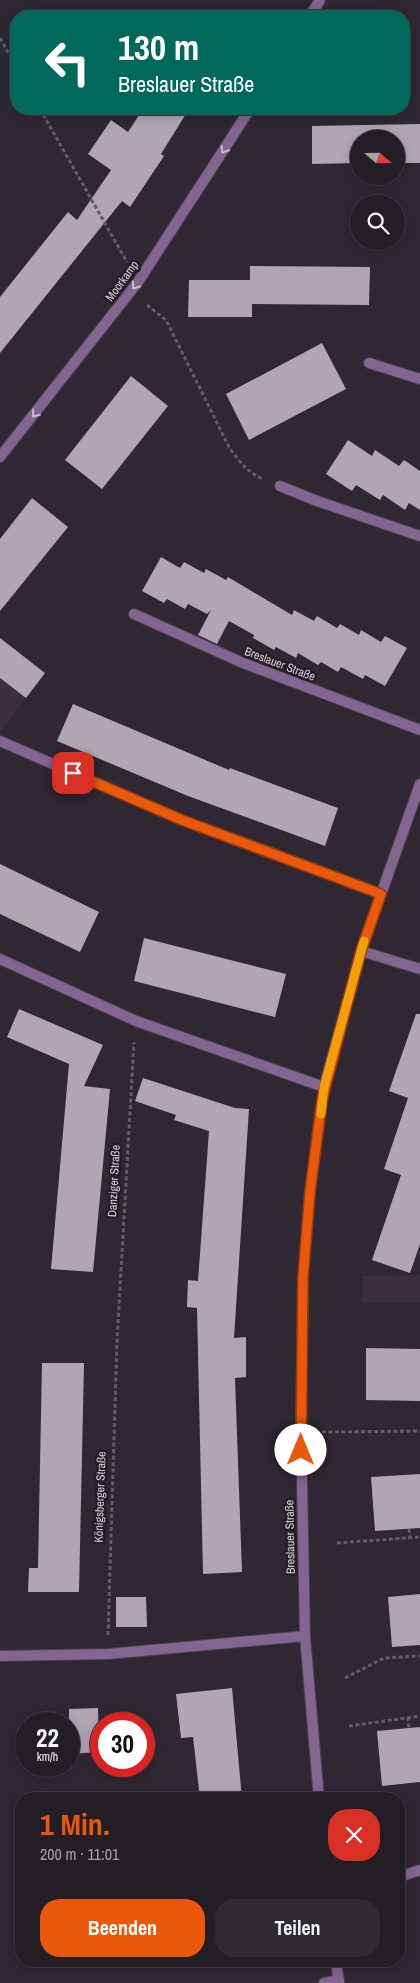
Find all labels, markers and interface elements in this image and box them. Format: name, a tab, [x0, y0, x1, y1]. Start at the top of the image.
text: 130 m	[118, 24, 199, 71]
icon: left	[35, 30, 100, 95]
text: Breslauer Straße	[118, 69, 254, 99]
north arrow	[350, 130, 405, 185]
map controls	[350, 130, 405, 250]
one-way arrow	[221, 144, 230, 153]
button: search	[350, 195, 405, 250]
street label: Moorkamp	[102, 257, 142, 305]
one-way arrow	[132, 280, 141, 290]
one-way arrow	[31, 408, 40, 417]
street label: Breslauer Straße	[242, 643, 318, 685]
pin	[52, 752, 94, 794]
icon: arrive	[59, 759, 87, 787]
street label: Danziger Straße	[104, 1145, 124, 1217]
position arrow	[274, 1423, 326, 1475]
street label: Königsberger Straße	[90, 1451, 110, 1543]
street label: Breslauer Straße	[281, 1500, 299, 1574]
speed limit sign: 30	[90, 1712, 155, 1777]
text: 22	[36, 1721, 59, 1755]
text: km/h	[37, 1749, 58, 1765]
text: 1 Min.	[40, 1804, 110, 1844]
button: close	[328, 1809, 380, 1861]
text: 200 m · 11:01	[40, 1843, 119, 1865]
button: Beenden	[40, 1899, 205, 1957]
button: Teilen	[215, 1899, 380, 1957]

